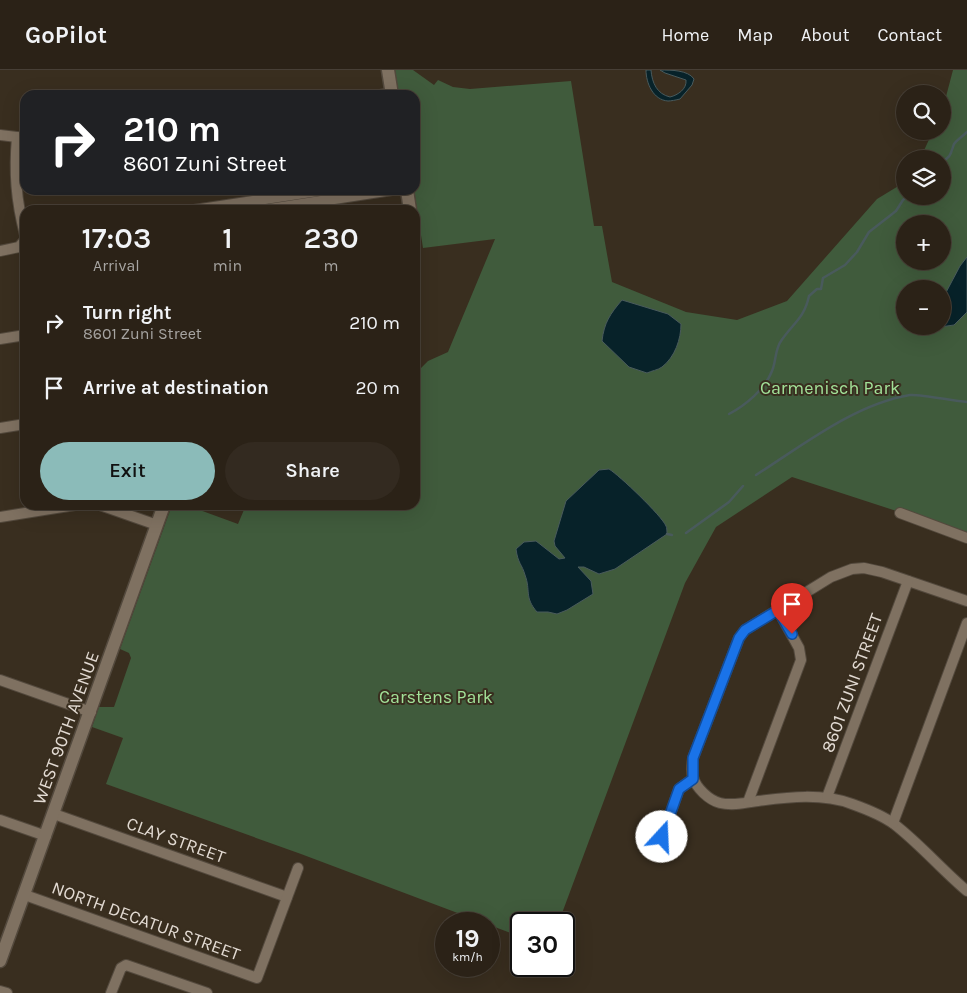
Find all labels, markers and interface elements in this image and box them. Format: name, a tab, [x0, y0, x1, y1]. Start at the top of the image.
text: GoPilot	[25, 21, 107, 49]
text: Home	[661, 24, 709, 46]
text: Map	[737, 24, 773, 46]
text: About	[801, 24, 850, 46]
text: Contact	[878, 24, 942, 46]
map controls	[896, 85, 951, 335]
button: search	[896, 85, 951, 140]
text: 210 m	[123, 109, 221, 150]
icon: right	[40, 110, 105, 175]
button: layers	[896, 150, 951, 205]
text: 8601 Zuni Street	[123, 151, 286, 177]
button: +	[896, 215, 951, 270]
text: 17:03	[81, 220, 151, 256]
text: 1	[222, 220, 233, 256]
text: 230	[304, 220, 359, 256]
text: Arrival	[93, 256, 140, 275]
text: min	[213, 256, 242, 275]
text: m	[324, 256, 339, 275]
button: −	[896, 280, 951, 335]
text: Turn right	[83, 302, 172, 324]
icon: right	[40, 309, 68, 337]
text: 210 m	[349, 312, 400, 334]
text: 8601 Zuni Street	[83, 324, 202, 343]
icon: arrive	[40, 374, 68, 402]
text: Arrive at destination	[83, 377, 269, 399]
text: 20 m	[355, 377, 400, 399]
park label: Carmenisch Park	[760, 377, 900, 399]
button: Exit	[40, 442, 215, 500]
button: Share	[225, 442, 400, 500]
pin	[771, 583, 813, 634]
icon: arrive	[778, 590, 806, 618]
street label: 8601 ZUNI STREET	[817, 610, 887, 756]
street label: WEST 90TH AVENUE	[28, 649, 104, 807]
park label: Carstens Park	[379, 686, 493, 708]
position arrow	[635, 810, 687, 862]
street label: CLAY STREET	[124, 812, 228, 868]
street label: NORTH DECATUR STREET	[49, 877, 243, 965]
speed limit sign: 30	[510, 912, 575, 977]
text: 19	[455, 924, 480, 953]
text: km/h	[452, 950, 483, 964]

